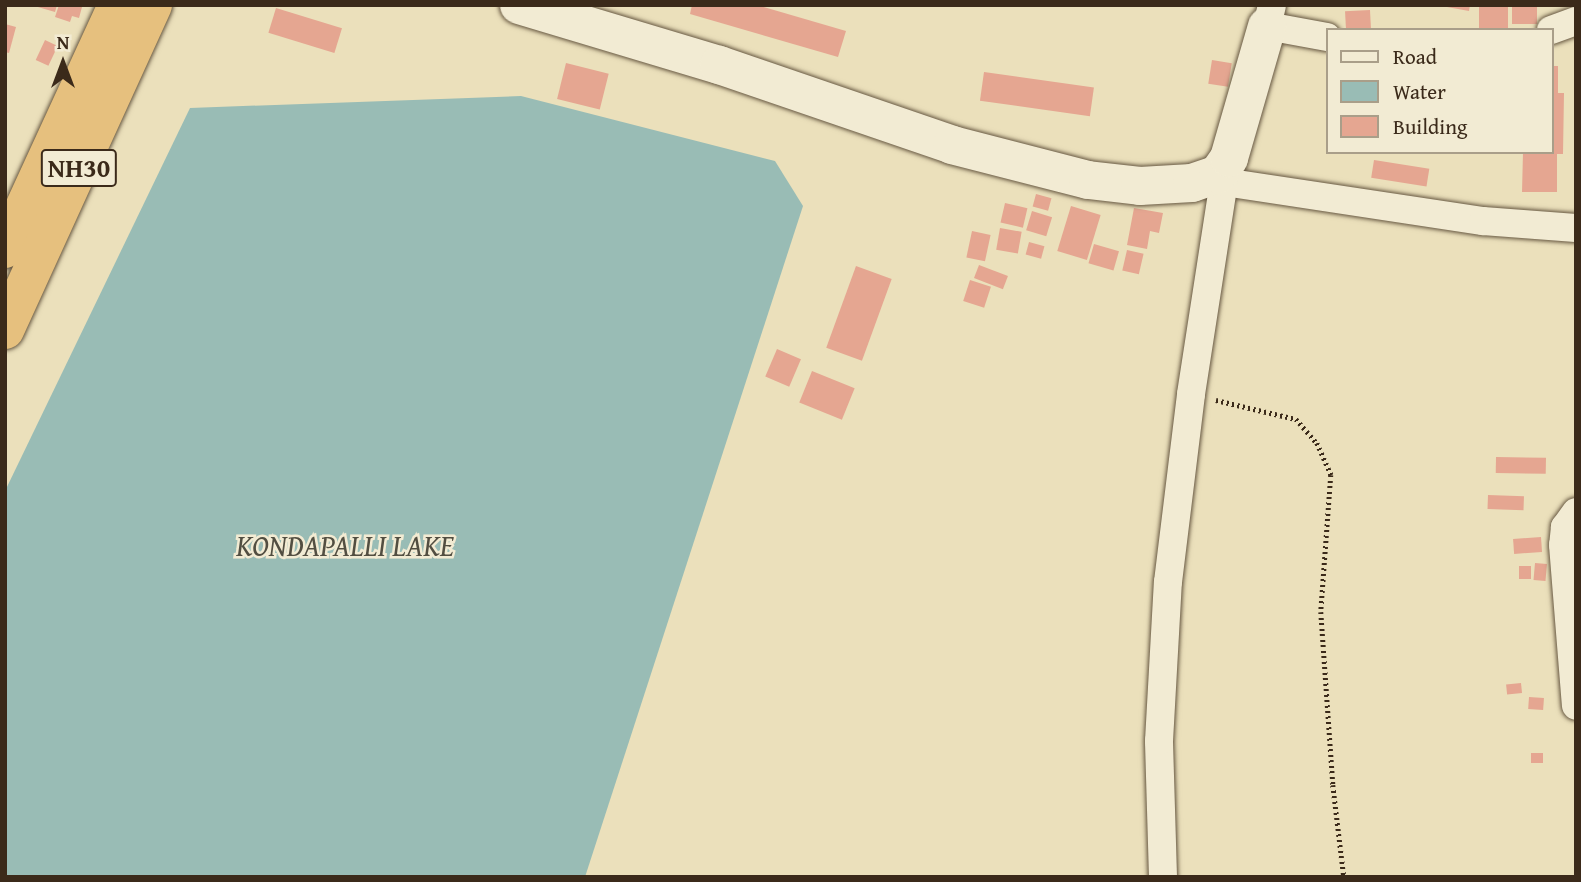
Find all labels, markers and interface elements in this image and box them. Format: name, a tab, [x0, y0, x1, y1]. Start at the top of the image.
north arrow	[28, 28, 98, 98]
text: N	[57, 28, 69, 56]
legend	[1326, 28, 1553, 154]
text: Road	[1393, 41, 1437, 72]
text: Water	[1393, 76, 1446, 107]
text: Building	[1393, 111, 1467, 142]
road number: NH30	[41, 146, 118, 190]
water label: KONDAPALLI LAKE	[236, 527, 454, 563]

